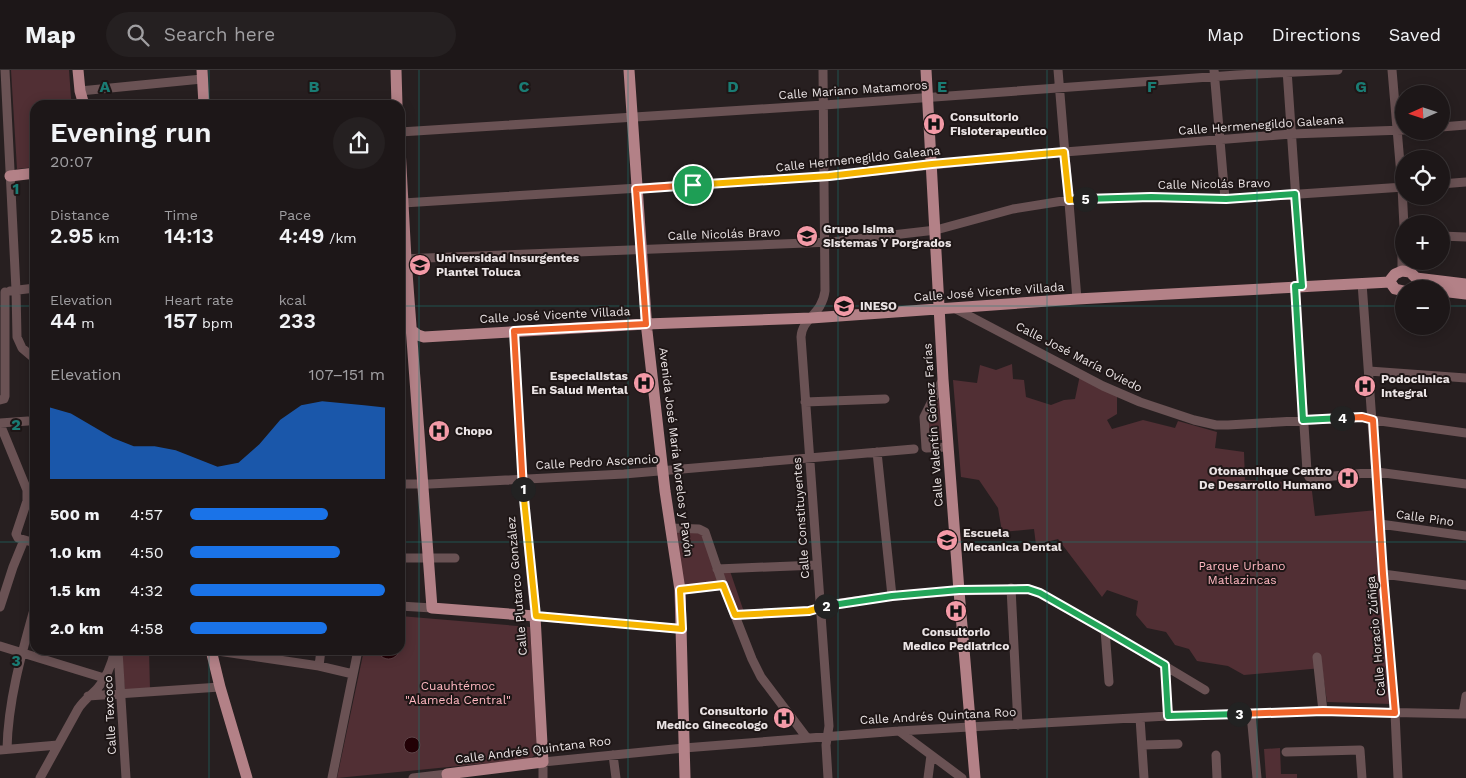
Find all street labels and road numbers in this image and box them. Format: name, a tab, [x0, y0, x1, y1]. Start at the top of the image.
street label: Calle Mariano Matamoros	[778, 78, 928, 102]
street label: Calle Hermenegildo Galeana	[1178, 112, 1344, 138]
street label: Calle Hermenegildo Galeana	[775, 143, 941, 175]
street label: Calle Nicolás Bravo	[1157, 176, 1271, 192]
street label: Calle Nicolás Bravo	[667, 225, 781, 243]
street label: Calle José Vicente Villada	[913, 280, 1065, 304]
street label: Calle José Vicente Villada	[479, 304, 631, 326]
street label: Calle José María Oviedo	[1013, 319, 1145, 395]
street label: Calle Valentín Gómez Farías	[920, 343, 946, 507]
street label: Avenida José María Morelos y Pavón	[656, 347, 696, 557]
street label: Calle Pedro Ascencio	[535, 452, 659, 472]
street label: Calle Constituyentes	[790, 457, 812, 579]
street label: Calle Pino	[1395, 507, 1455, 529]
street label: Calle Plutarco González	[504, 516, 530, 656]
street label: Calle Horacio Zúñiga	[1364, 575, 1388, 697]
street label: Calle Texcoco	[101, 675, 119, 755]
street label: Calle Andrés Quintana Roo	[859, 705, 1017, 727]
street label: Calle Andrés Quintana Roo	[454, 733, 612, 767]

